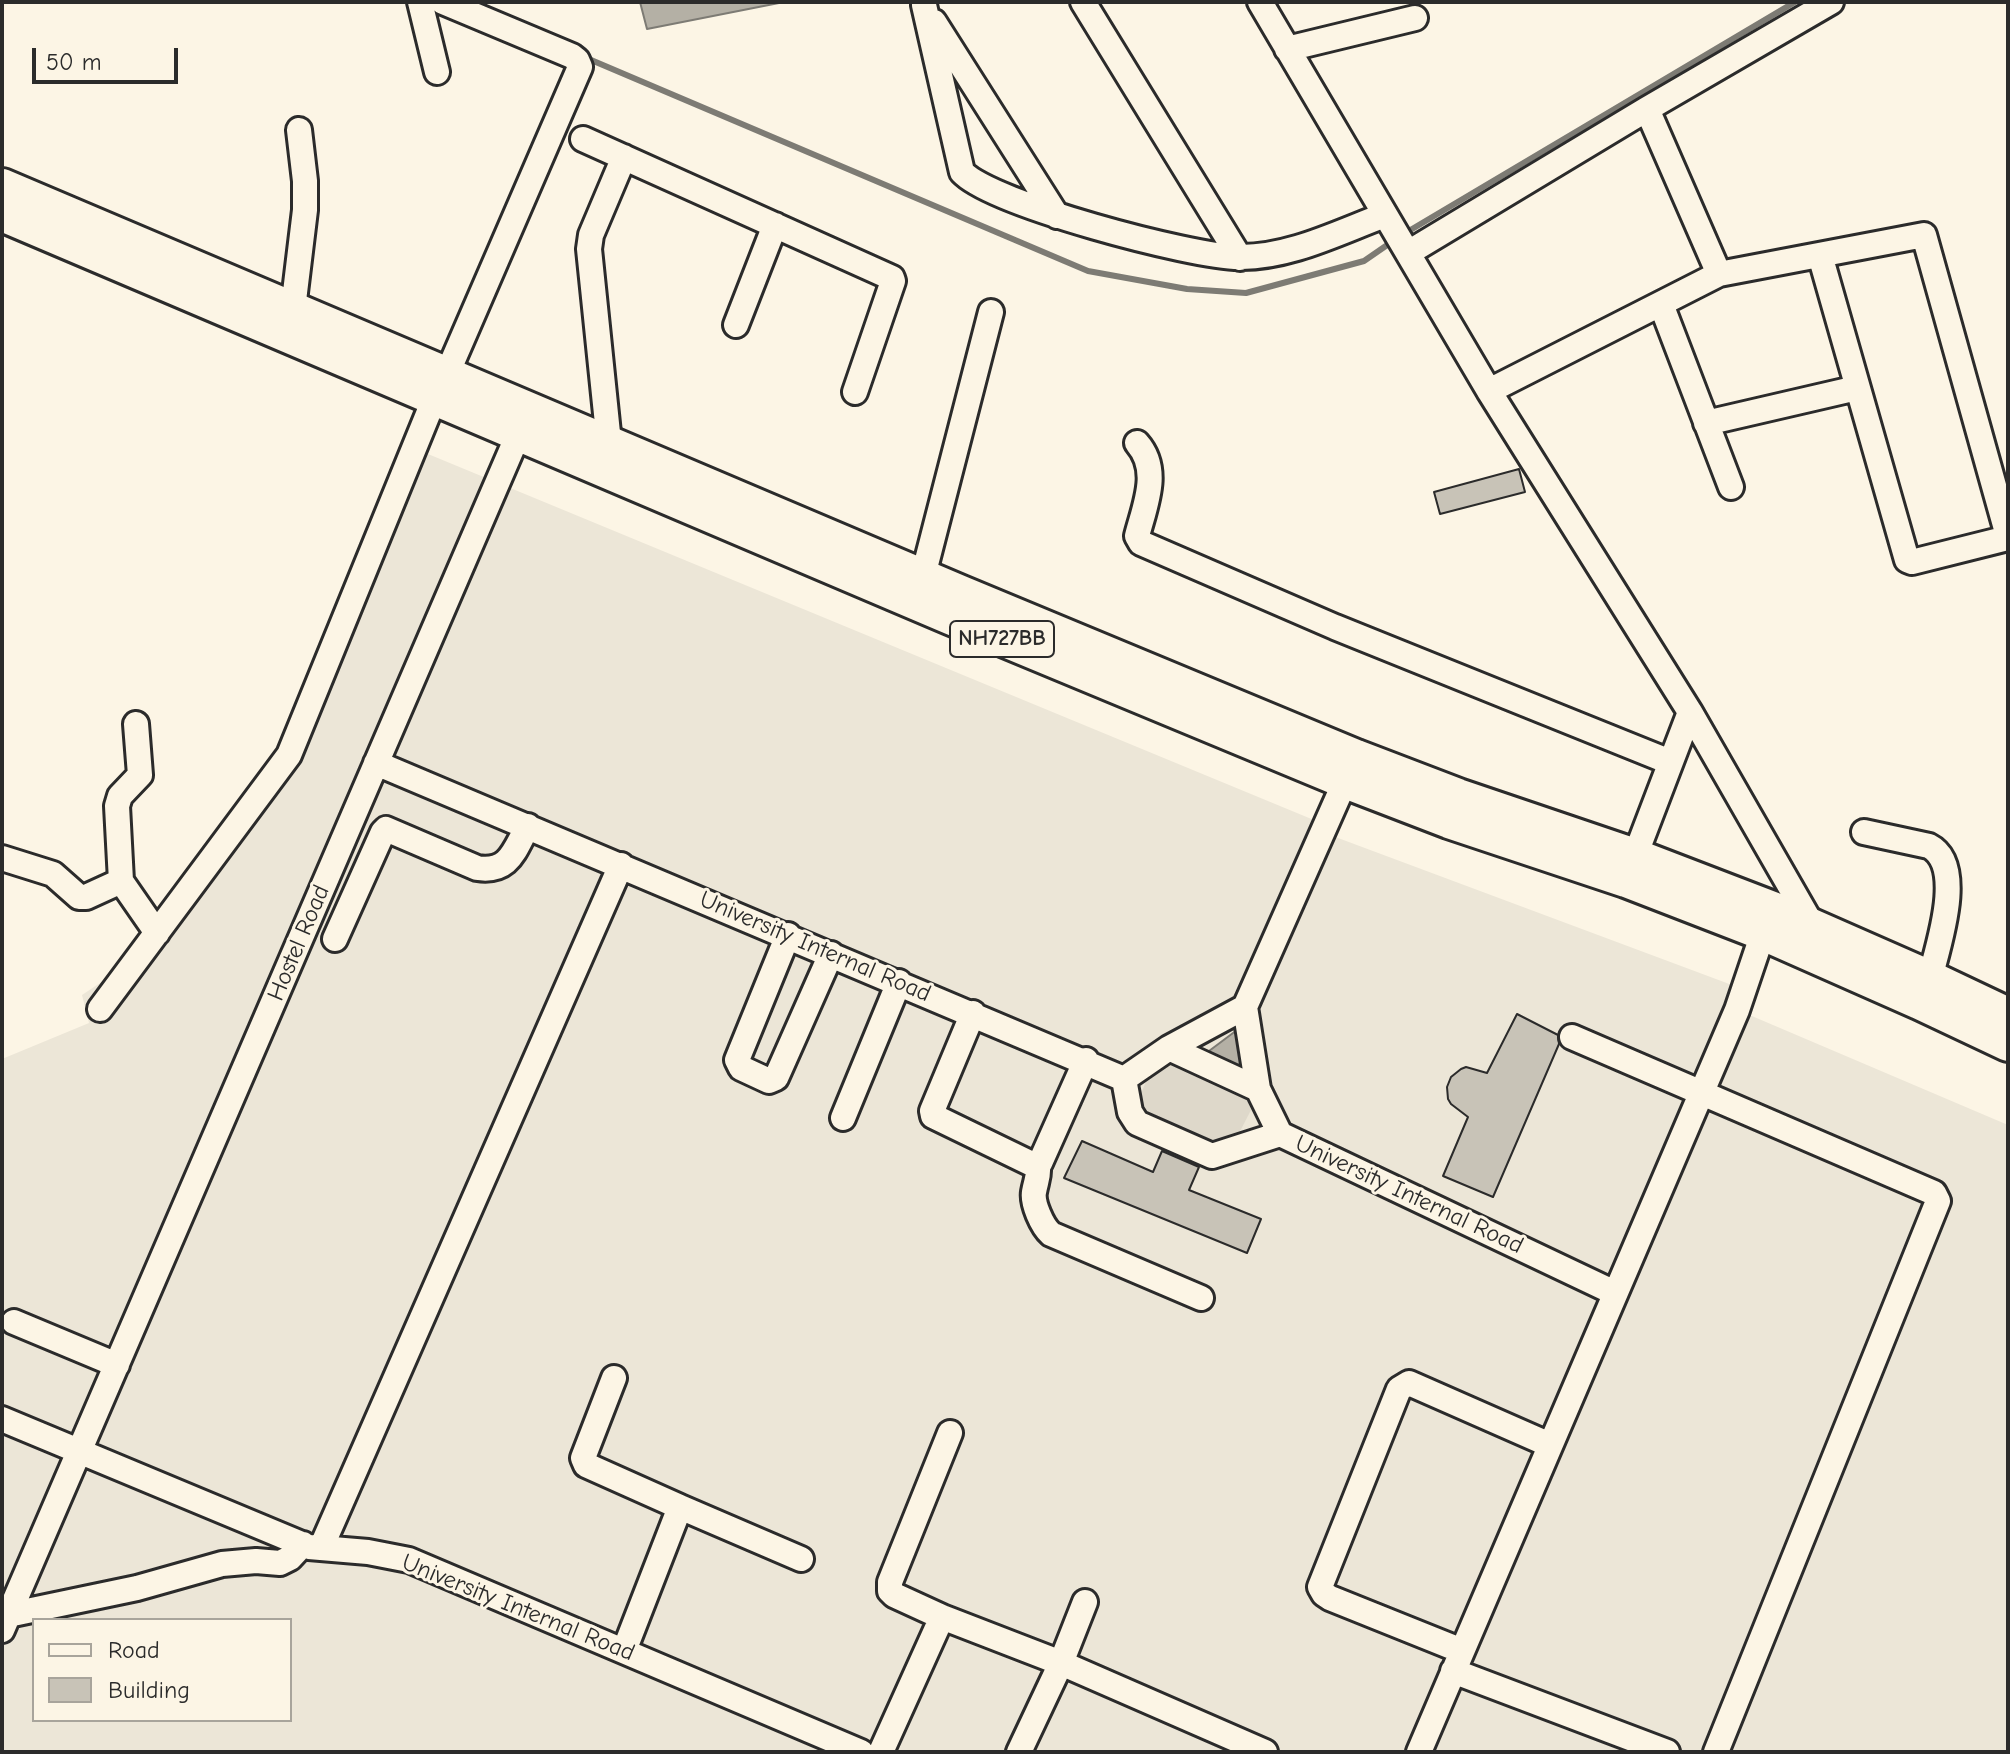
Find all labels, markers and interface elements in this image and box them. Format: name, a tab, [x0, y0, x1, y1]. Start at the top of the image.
scale bar	[36, 32, 182, 82]
text: 50 m	[46, 48, 102, 76]
road number: NH727BB	[950, 621, 1054, 657]
street label: Hostel Road	[262, 881, 336, 1005]
street label: University Internal Road	[695, 885, 935, 1009]
street label: University Internal Road	[1290, 1129, 1528, 1261]
street label: University Internal Road	[397, 1548, 639, 1668]
legend	[32, 1618, 292, 1722]
text: Road	[108, 1636, 160, 1664]
text: Building	[108, 1676, 190, 1704]

